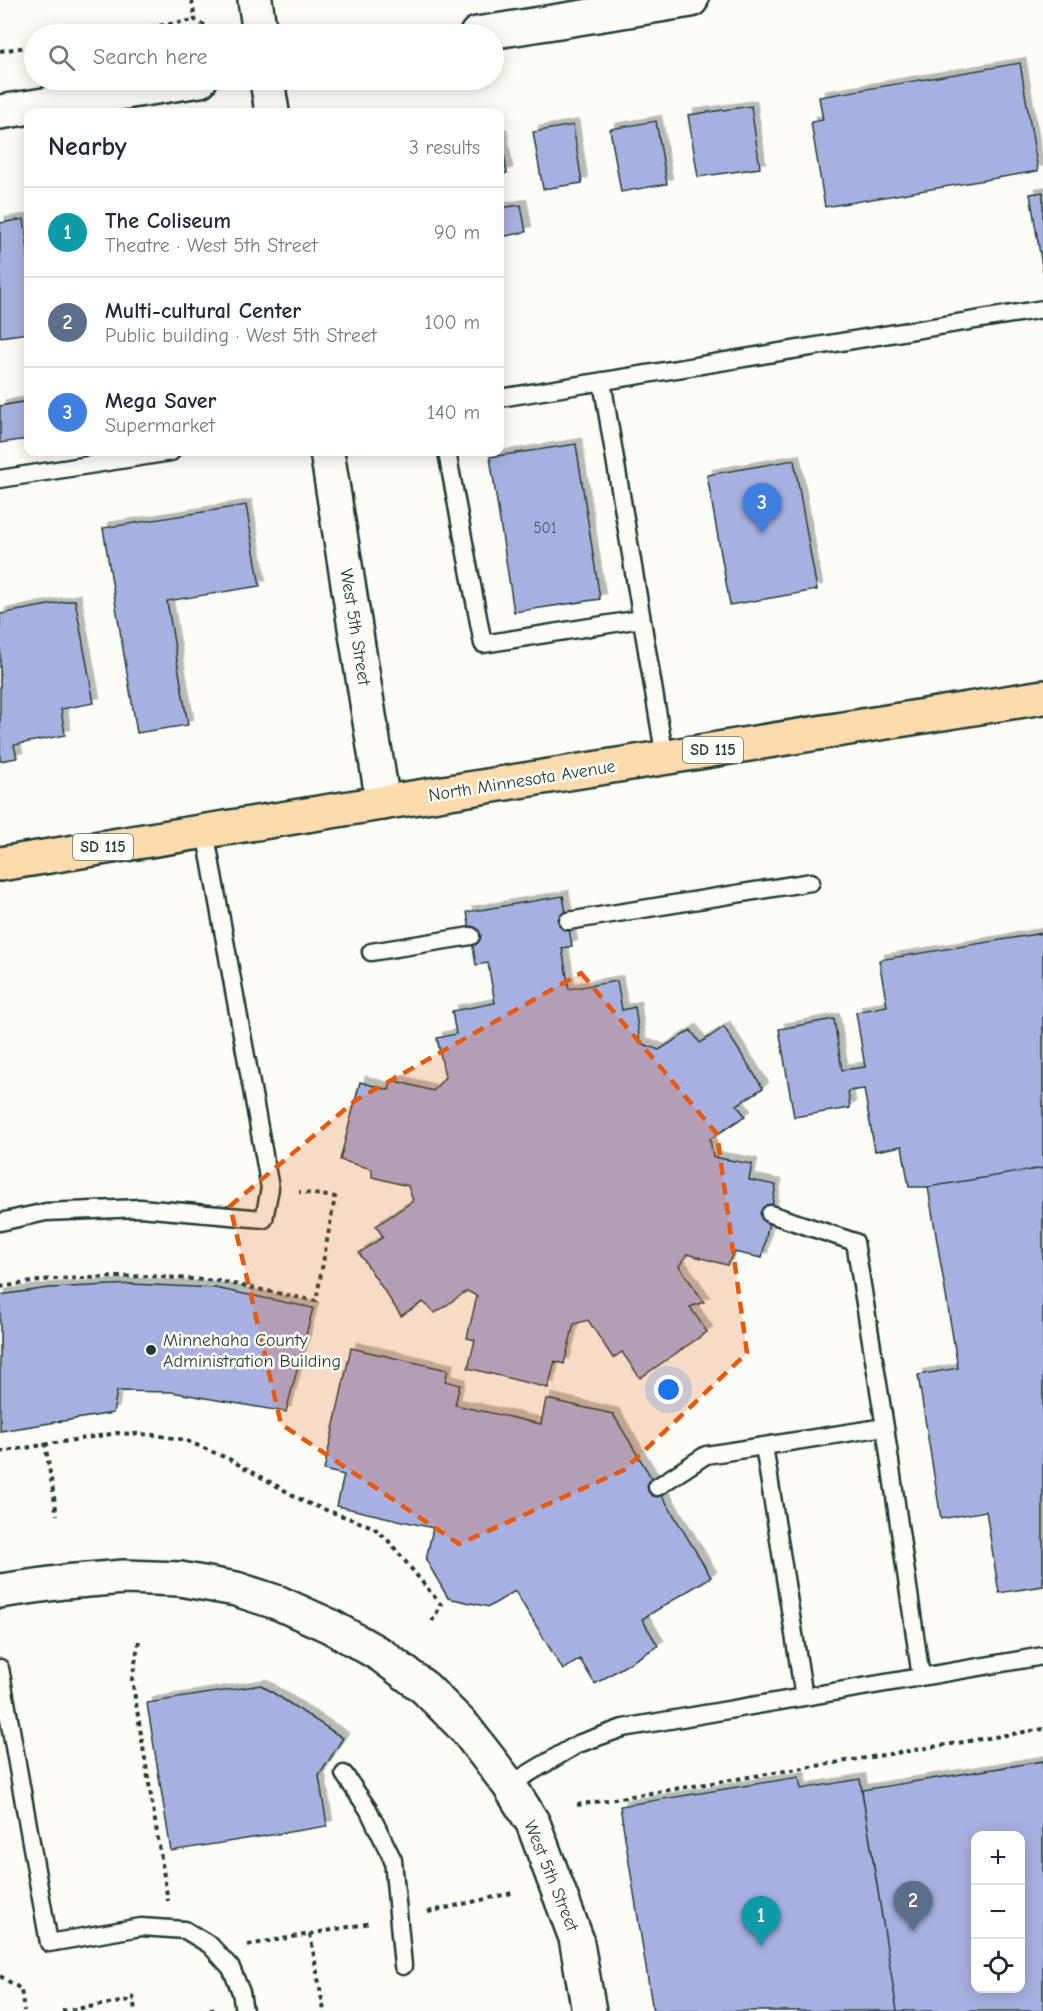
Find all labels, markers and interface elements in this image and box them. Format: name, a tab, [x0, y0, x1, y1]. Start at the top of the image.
search box	[24, 24, 504, 90]
icon: search	[45, 41, 78, 74]
text: Search here	[93, 44, 208, 70]
text: Nearby	[48, 132, 127, 162]
text: 3 results	[409, 136, 480, 159]
text: The Coliseum	[105, 208, 231, 234]
text: 1	[64, 221, 71, 244]
text: 90 m	[434, 221, 480, 244]
text: Theatre · West 5th Street	[105, 234, 317, 257]
text: Multi-cultural Center	[105, 298, 301, 324]
text: 2	[63, 311, 72, 334]
text: 100 m	[425, 311, 480, 334]
text: Public building · West 5th Street	[105, 324, 377, 347]
text: Mega Saver	[105, 388, 216, 414]
text: 3	[63, 401, 72, 424]
text: 140 m	[427, 401, 480, 424]
text: Supermarket	[105, 414, 215, 437]
pin: 3	[742, 484, 782, 533]
house number: 501	[533, 519, 557, 537]
street label: West 5th Street	[335, 567, 375, 688]
road number: SD 115	[683, 737, 743, 763]
street label: North Minnesota Avenue	[427, 756, 617, 806]
road number: SD 115	[73, 834, 133, 860]
place label: Minnehaha County Administration Building	[163, 1330, 341, 1372]
marker: Minnehaha County Administration Building	[144, 1343, 158, 1357]
your location	[654, 1375, 683, 1404]
street label: West 5th Street	[519, 1818, 583, 1935]
map controls	[971, 1831, 1025, 1993]
button: +	[971, 1831, 1025, 1885]
pin: 2	[894, 1882, 932, 1931]
button: −	[971, 1885, 1025, 1939]
pin: 1	[742, 1896, 780, 1946]
button: locate	[971, 1939, 1025, 1993]

